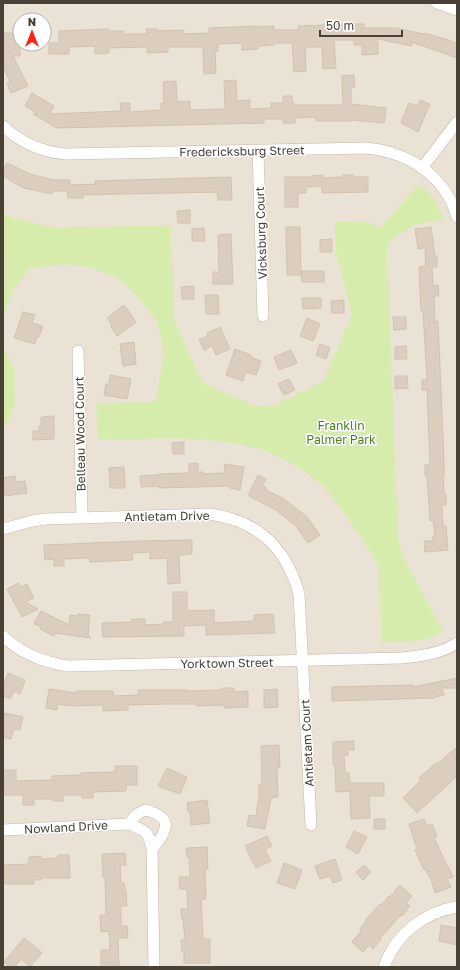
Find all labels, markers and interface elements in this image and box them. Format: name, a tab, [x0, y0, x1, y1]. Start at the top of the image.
north arrow	[12, 12, 52, 52]
scale bar	[320, 12, 402, 38]
text: N	[28, 15, 36, 28]
text: 50 m	[326, 18, 354, 33]
street label: Fredericksburg Street	[179, 142, 305, 160]
street label: Vicksburg Court	[252, 186, 270, 280]
street label: Belleau Wood Court	[71, 376, 89, 491]
park label: Franklin Palmer Park	[306, 418, 376, 447]
street label: Antietam Drive	[124, 508, 210, 524]
street label: Yorktown Street	[180, 655, 274, 671]
street label: Antietam Court	[297, 699, 317, 787]
street label: Nowland Drive	[24, 817, 108, 837]

